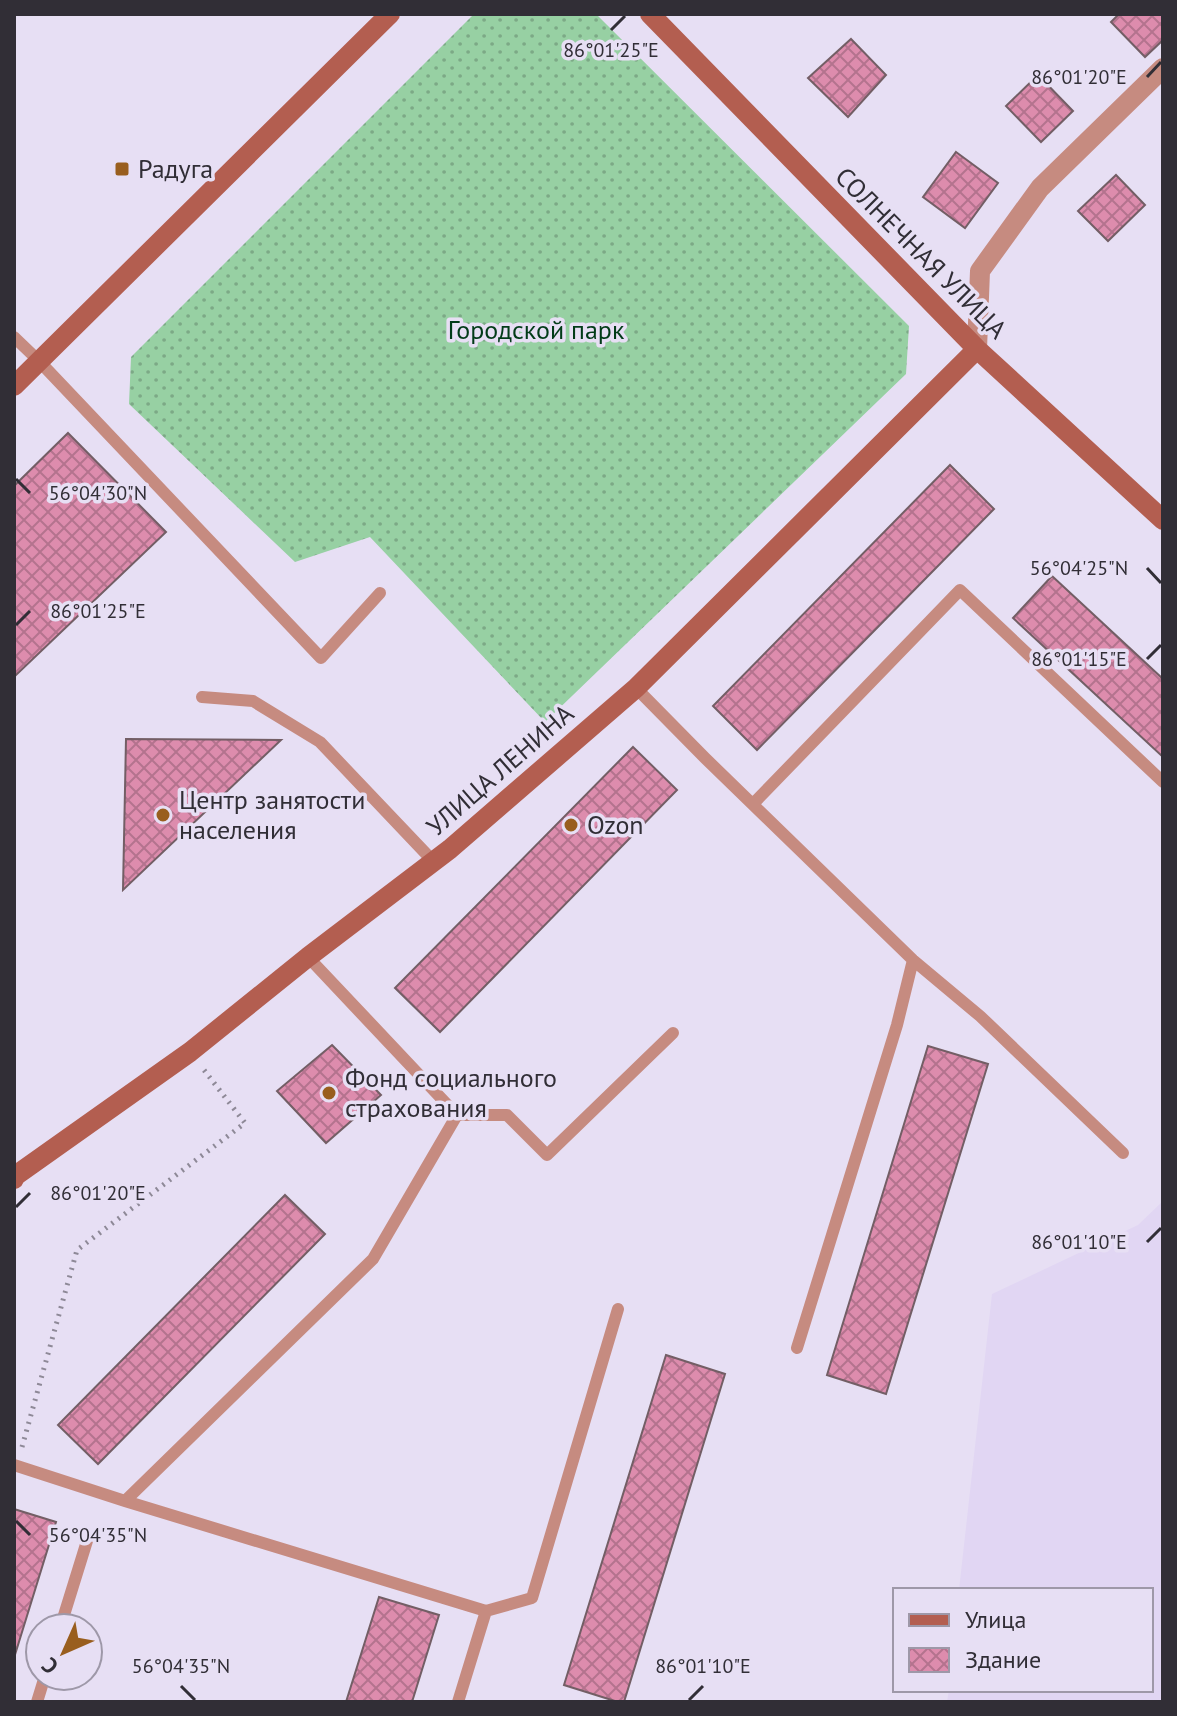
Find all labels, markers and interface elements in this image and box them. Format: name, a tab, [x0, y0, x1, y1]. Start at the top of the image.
text: 86°01'25"E	[563, 37, 659, 63]
text: 86°01'20"E	[1031, 64, 1127, 90]
place label: Радуга	[138, 152, 213, 185]
marker: Радуга	[113, 160, 131, 178]
street label: СОЛНЕЧНАЯ УЛИЦА	[829, 160, 1014, 345]
park label: Городской парк	[448, 313, 625, 346]
text: 56°04'30"N	[49, 480, 147, 506]
text: 56°04'25"N	[1030, 555, 1128, 581]
text: 86°01'25"E	[50, 598, 146, 624]
text: 86°01'15"E	[1031, 646, 1127, 672]
street label: УЛИЦА ЛЕНИНА	[419, 697, 580, 843]
place label: Центр занятости населения	[179, 783, 365, 846]
marker: Центр занятости населения	[154, 806, 172, 824]
place label: Ozon	[587, 808, 644, 841]
marker: Ozon	[562, 816, 580, 834]
place label: Фонд социального страхования	[345, 1061, 557, 1124]
marker: Фонд социального страхования	[320, 1084, 338, 1102]
text: 86°01'20"E	[50, 1180, 146, 1206]
text: 86°01'10"E	[1031, 1229, 1127, 1255]
text: 56°04'35"N	[49, 1522, 147, 1548]
legend	[893, 1588, 1153, 1692]
text: Улица	[965, 1604, 1026, 1635]
north arrow	[24, 1612, 104, 1692]
text: Здание	[965, 1644, 1041, 1675]
text: С	[36, 1652, 64, 1680]
text: 56°04'35"N	[132, 1653, 230, 1679]
text: 86°01'10"E	[655, 1653, 751, 1679]

